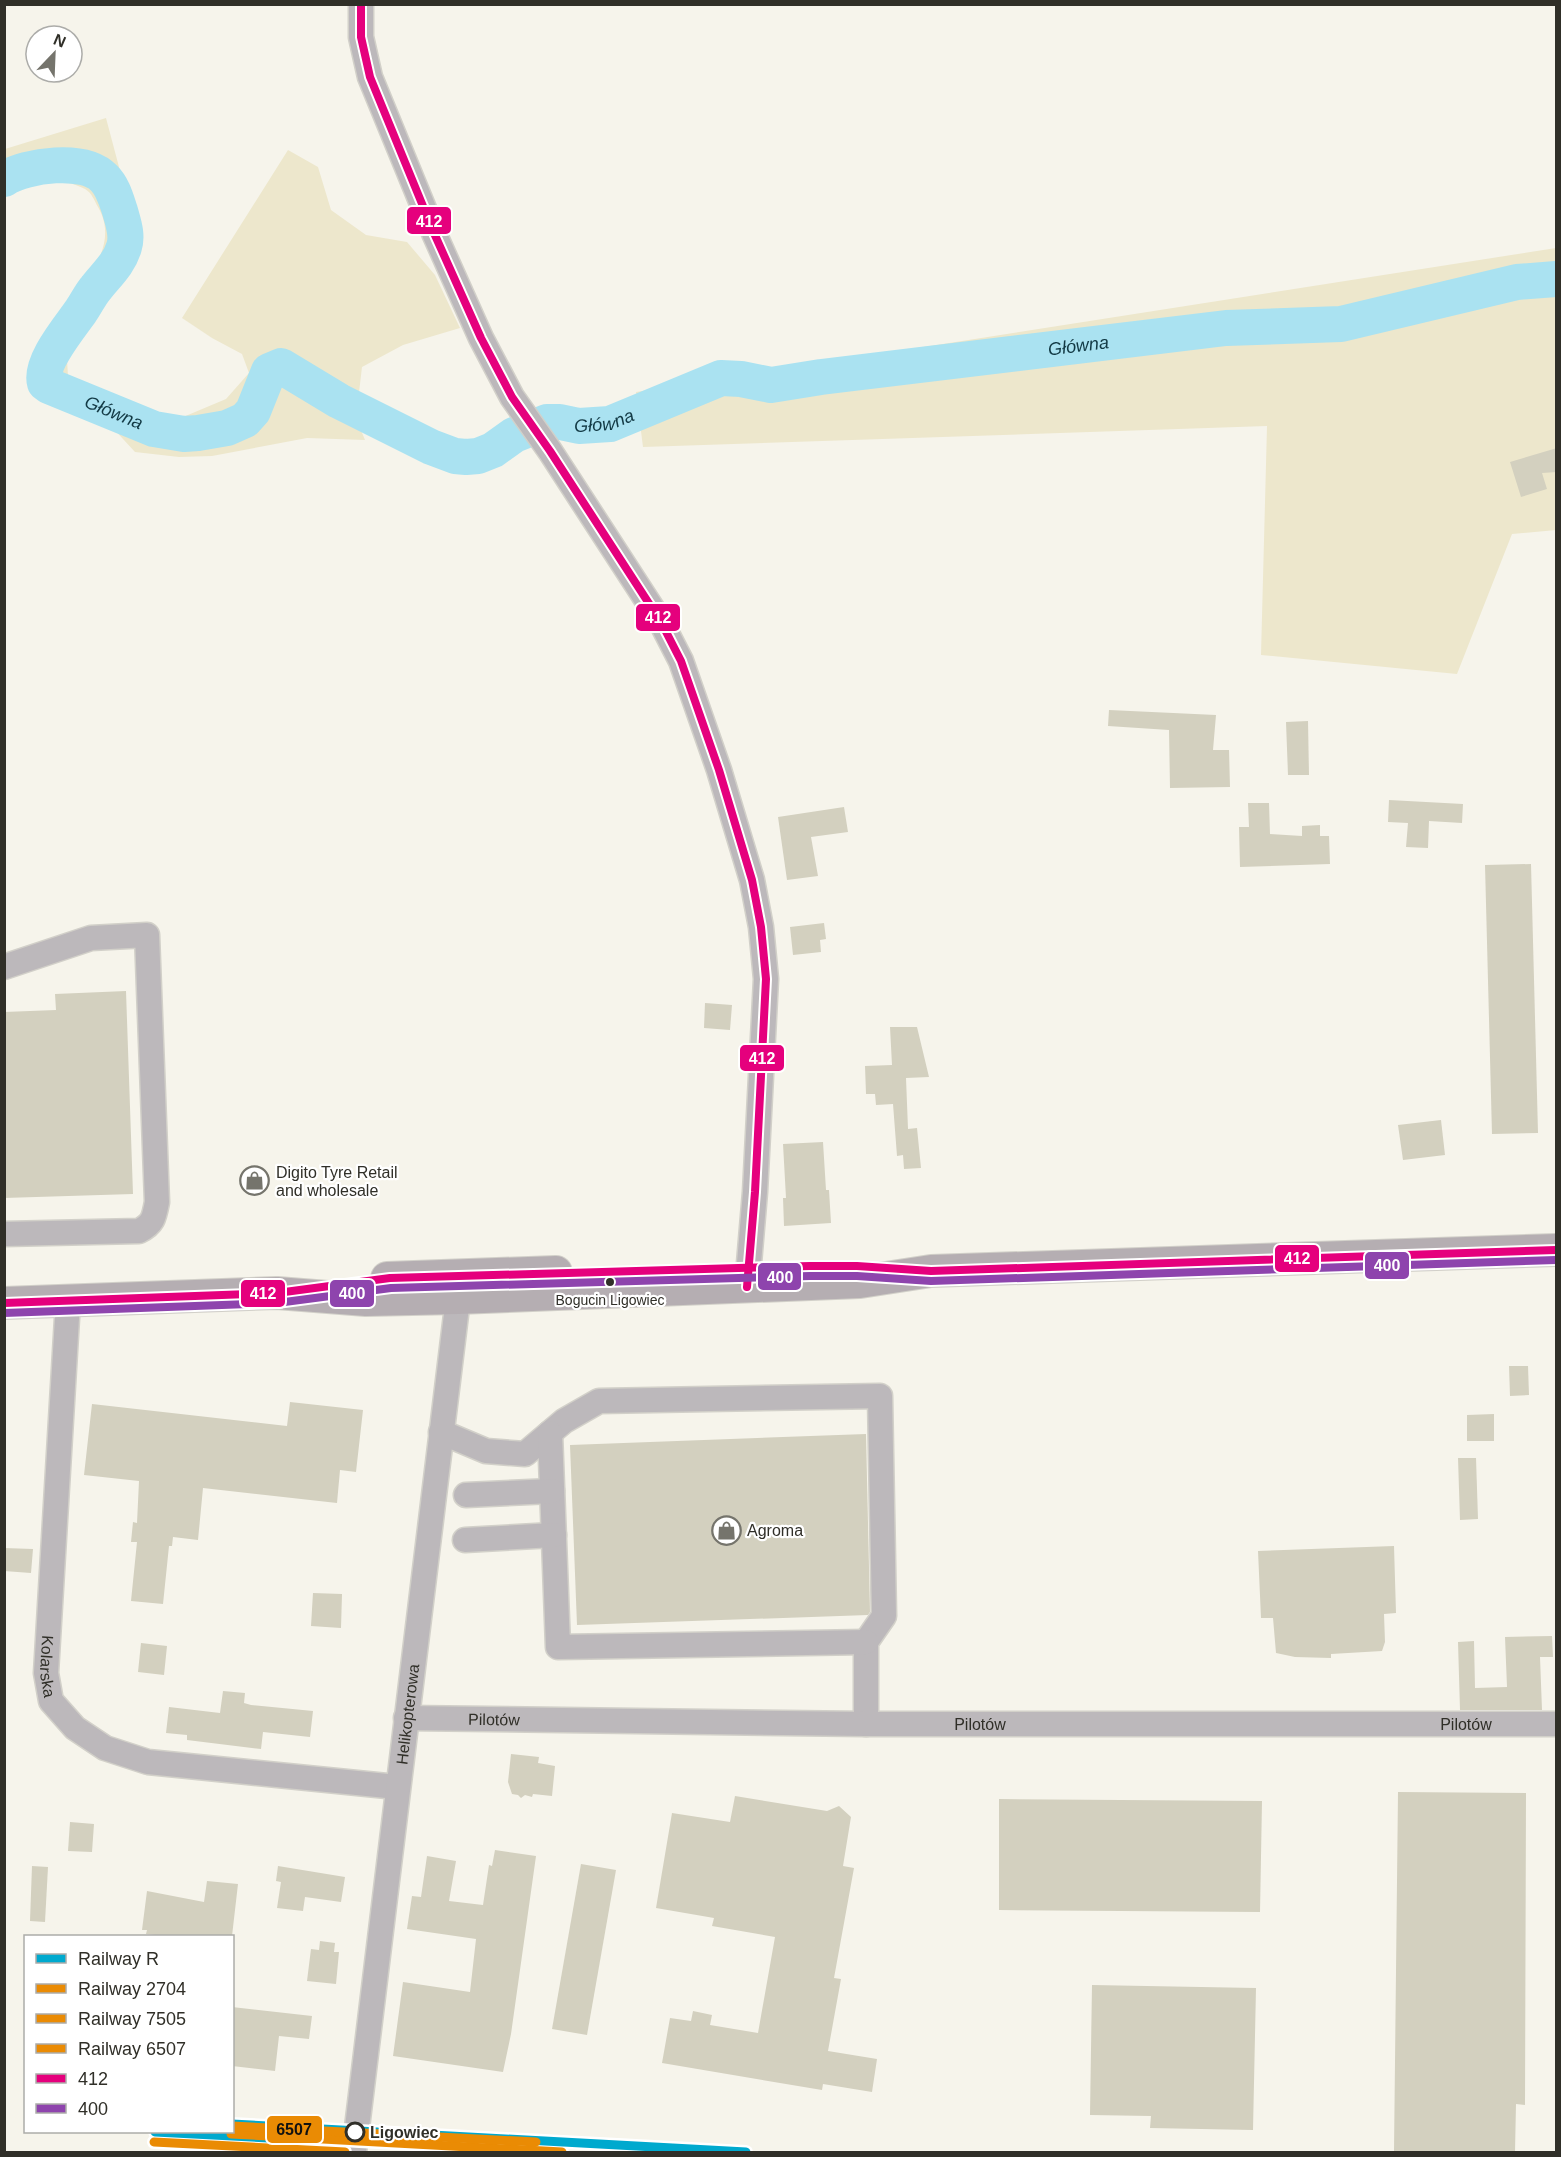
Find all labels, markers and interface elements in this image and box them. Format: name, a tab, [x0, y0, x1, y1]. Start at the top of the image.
north arrow	[24, 24, 84, 84]
text: N	[51, 31, 68, 51]
line badge: 412	[406, 206, 452, 235]
text: 412	[416, 213, 442, 230]
water label: Główna	[1047, 332, 1110, 359]
water label: Główna	[82, 392, 146, 433]
water label: Główna	[574, 405, 637, 436]
line badge: 412	[635, 603, 681, 632]
text: 412	[645, 609, 671, 626]
line badge: 412	[739, 1044, 785, 1072]
text: 412	[749, 1050, 775, 1067]
place label: Digito Tyre Retail and wholesale	[276, 1164, 398, 1199]
shop icon: Digito Tyre Retail and wholesale	[239, 1165, 271, 1197]
line badge: 412	[1274, 1244, 1320, 1273]
text: 412	[1284, 1250, 1310, 1267]
line badge: 400	[1364, 1251, 1410, 1280]
text: 400	[1374, 1257, 1400, 1274]
line badge: 400	[757, 1262, 802, 1291]
text: 400	[767, 1269, 793, 1286]
marker: Bogucin Ligowiec	[604, 1276, 616, 1288]
line badge: 412	[240, 1279, 286, 1308]
line badge: 400	[329, 1279, 375, 1308]
text: 412	[250, 1285, 276, 1302]
text: 400	[339, 1285, 365, 1302]
place label: Bogucin Ligowiec	[556, 1292, 664, 1308]
shop icon: Agroma	[710, 1514, 742, 1546]
place label: Agroma	[747, 1522, 803, 1539]
street label: Kolarska	[37, 1635, 58, 1699]
street label: Helikopterowa	[393, 1663, 422, 1766]
street label: Pilotów	[468, 1711, 520, 1728]
street label: Pilotów	[954, 1716, 1006, 1733]
street label: Pilotów	[1440, 1716, 1492, 1733]
legend	[24, 1935, 234, 2133]
text: Railway R	[78, 1949, 159, 1969]
text: Railway 2704	[78, 1979, 186, 1999]
text: Railway 7505	[78, 2009, 186, 2029]
text: Railway 6507	[78, 2039, 186, 2059]
text: 412	[78, 2069, 108, 2089]
text: 400	[78, 2099, 108, 2119]
line badge: 6507	[266, 2115, 323, 2144]
text: 6507	[276, 2121, 312, 2138]
marker: Ligowiec	[345, 2122, 365, 2142]
place label: Ligowiec	[370, 2124, 439, 2141]

